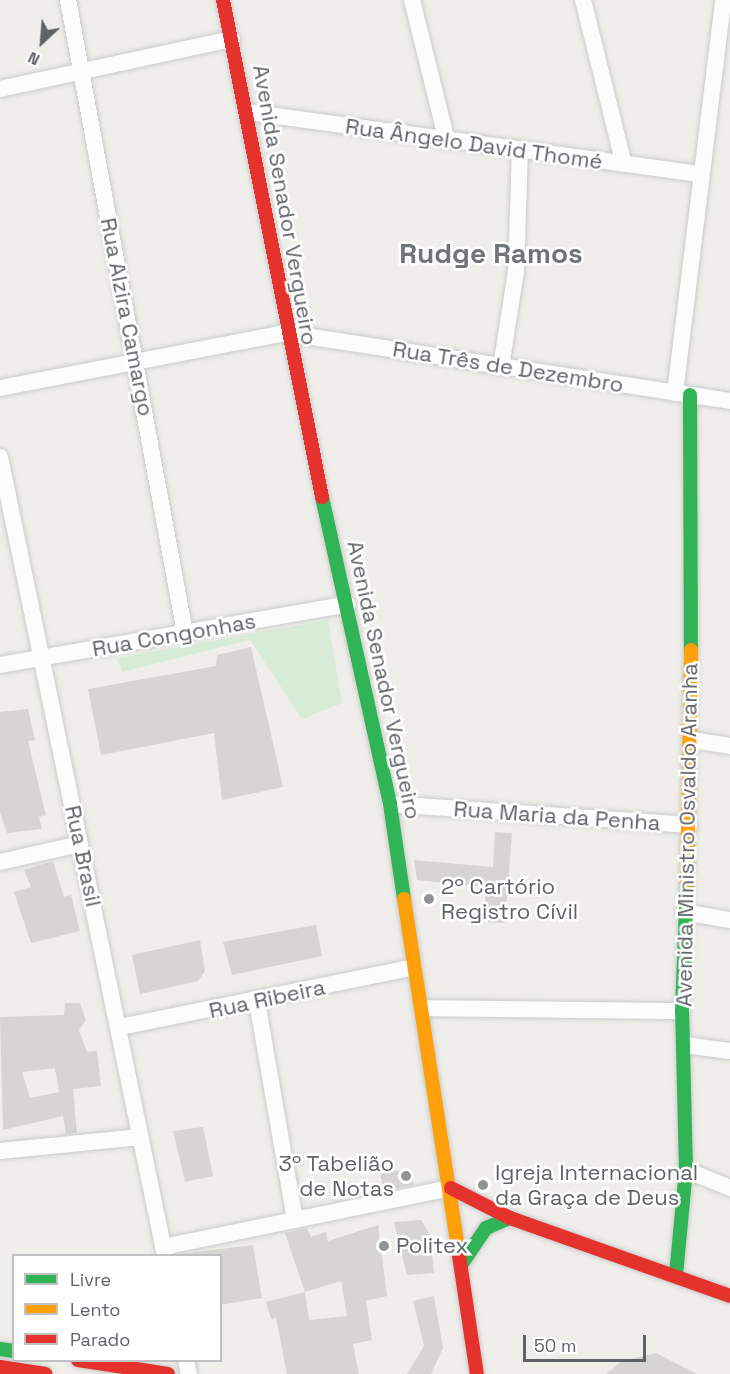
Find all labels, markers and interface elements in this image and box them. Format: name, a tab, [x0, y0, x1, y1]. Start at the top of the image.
north arrow	[12, 12, 72, 72]
text: N	[24, 47, 43, 70]
street label: Avenida Senador Vergueiro	[247, 63, 323, 347]
street label: Rua Ângelo David Thomé	[343, 113, 605, 175]
street label: Rua Alzira Camargo	[95, 215, 159, 419]
district label: Rudge Ramos	[399, 236, 583, 270]
street label: Rua Três de Dezembro	[390, 336, 626, 398]
street label: Avenida Senador Vergueiro	[342, 538, 426, 822]
street label: Rua Congonhas	[90, 608, 258, 662]
street label: Avenida Ministro Osvaldo Aranha	[671, 663, 703, 1007]
street label: Rua Maria da Penha	[453, 796, 661, 836]
street label: Rua Brasil	[59, 803, 107, 909]
place label: 2º Cartório Registro Cívil	[441, 873, 578, 924]
marker: 2º Cartório Registro Cívil	[422, 892, 436, 906]
street label: Rua Ribeira	[207, 974, 327, 1024]
place label: 3º Tabelião de Notas	[278, 1150, 394, 1202]
place label: Igreja Internacional da Graça de Deus	[495, 1159, 698, 1210]
marker: 3º Tabelião de Notas	[399, 1169, 413, 1183]
marker: Igreja Internacional da Graça de Deus	[476, 1178, 490, 1192]
place label: Politex	[396, 1233, 468, 1259]
marker: Politex	[377, 1239, 391, 1253]
legend	[12, 1254, 222, 1362]
text: Livre	[70, 1268, 111, 1291]
text: Lento	[70, 1298, 120, 1321]
scale bar	[526, 1323, 649, 1361]
text: Parado	[70, 1328, 130, 1351]
text: 50 m	[534, 1334, 576, 1357]

